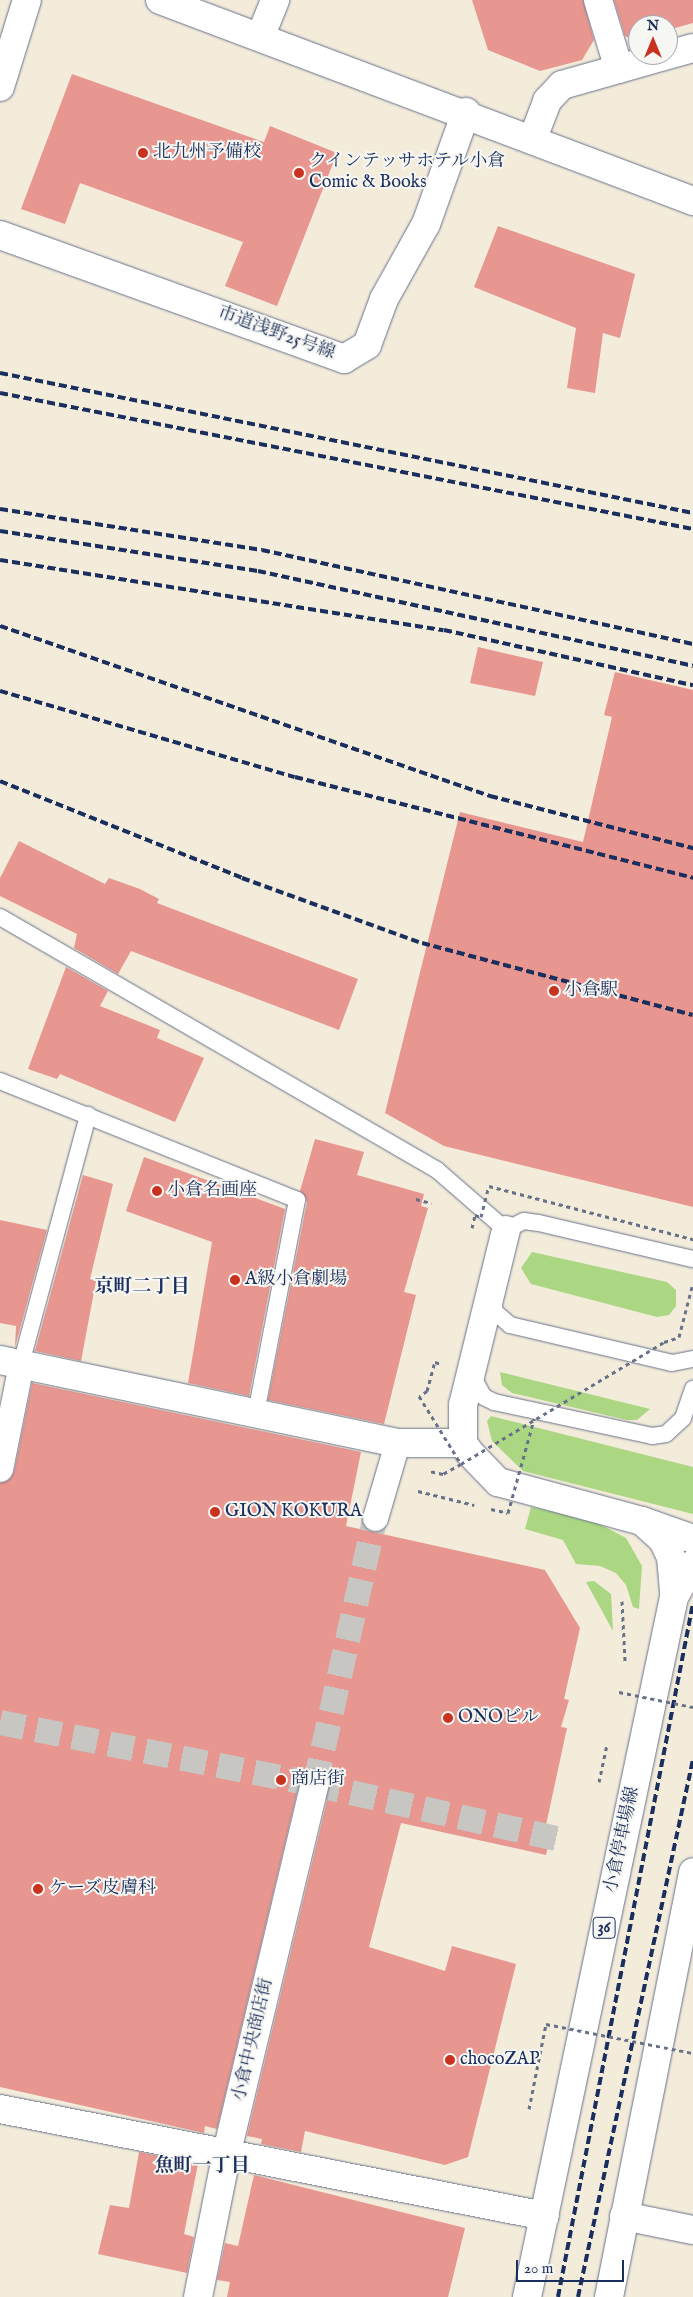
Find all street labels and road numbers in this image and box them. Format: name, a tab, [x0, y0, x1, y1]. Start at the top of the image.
street label: 市道浅野25号線	[215, 303, 337, 365]
street label: 小倉停車場線	[601, 1785, 645, 1895]
road number: 36	[592, 1915, 616, 1942]
street label: 小倉中央商店街	[229, 1976, 279, 2104]

